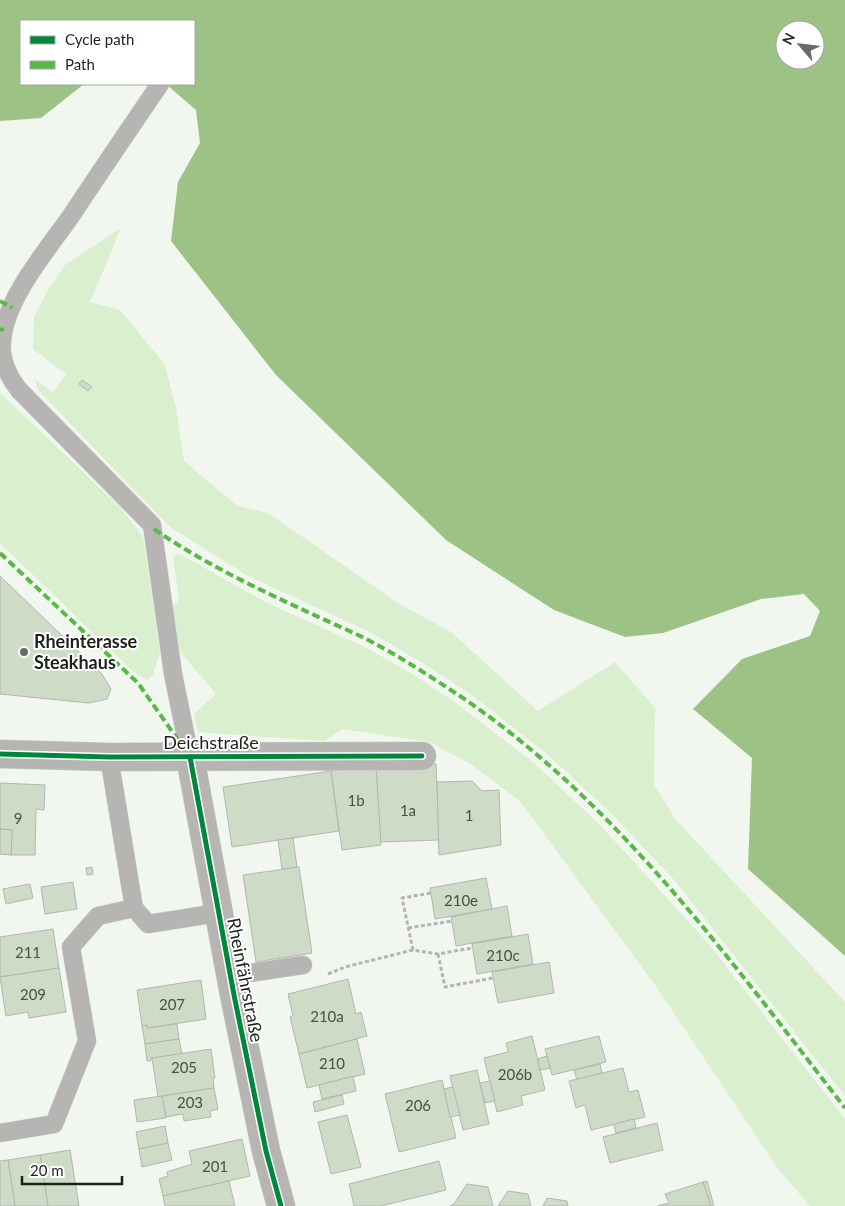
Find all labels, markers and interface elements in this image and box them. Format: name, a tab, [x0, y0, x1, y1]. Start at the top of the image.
legend	[20, 20, 195, 85]
north arrow	[775, 20, 825, 70]
text: Cycle path	[65, 30, 134, 48]
text: N	[778, 30, 798, 47]
text: Path	[65, 55, 95, 73]
place label: Rheinterasse Steakhaus	[34, 630, 138, 673]
marker: Rheinterasse Steakhaus	[18, 646, 30, 658]
street label: Deichstraße	[163, 731, 259, 753]
house number: 1b	[347, 791, 365, 809]
house number: 1a	[400, 801, 416, 819]
house number: 1	[465, 806, 473, 824]
house number: 9	[14, 809, 22, 827]
house number: 210e	[444, 891, 478, 909]
street label: Rheinfährstraße	[223, 916, 269, 1044]
house number: 211	[15, 943, 41, 961]
house number: 210c	[486, 946, 520, 964]
house number: 209	[20, 985, 46, 1003]
house number: 207	[159, 995, 185, 1013]
house number: 210a	[310, 1007, 344, 1025]
house number: 210	[319, 1054, 345, 1072]
house number: 205	[171, 1058, 197, 1076]
house number: 206b	[498, 1065, 532, 1083]
house number: 203	[177, 1093, 203, 1111]
house number: 206	[405, 1096, 431, 1114]
scale bar	[22, 1154, 122, 1186]
house number: 201	[202, 1157, 228, 1175]
text: 20 m	[30, 1161, 64, 1179]

